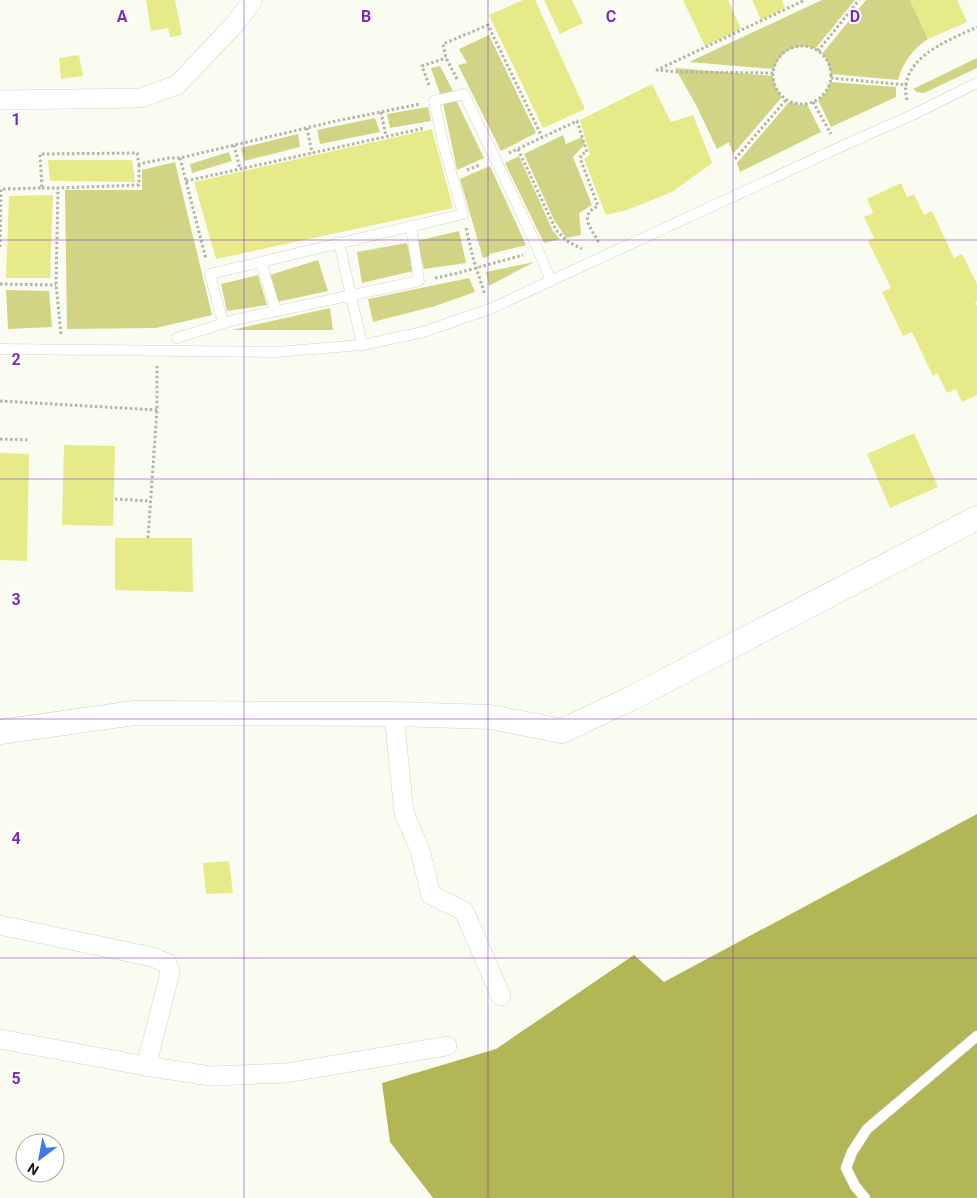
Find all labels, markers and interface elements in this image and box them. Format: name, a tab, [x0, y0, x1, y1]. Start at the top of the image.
text: A	[117, 7, 128, 26]
text: B	[361, 7, 371, 26]
text: C	[606, 7, 616, 26]
text: D	[850, 7, 860, 26]
text: 1	[11, 110, 21, 129]
text: 2	[11, 350, 21, 369]
text: 3	[11, 590, 21, 609]
text: 4	[11, 829, 21, 848]
text: 5	[11, 1069, 21, 1088]
north arrow	[15, 1133, 65, 1183]
text: N	[25, 1160, 42, 1178]

